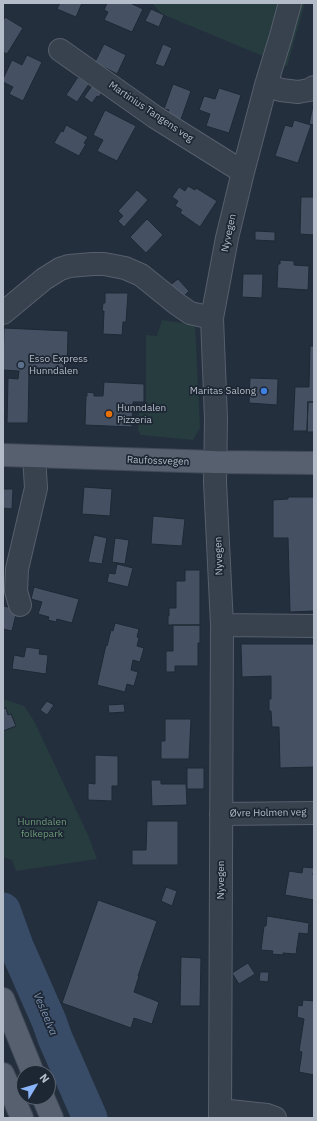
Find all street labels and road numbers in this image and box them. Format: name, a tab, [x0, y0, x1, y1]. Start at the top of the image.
street label: Martinius Tangens veg	[106, 79, 196, 145]
street label: Nyvegen	[219, 213, 239, 253]
street label: Raufossvegen	[127, 454, 189, 468]
street label: Nyvegen	[212, 536, 226, 576]
street label: Øvre Holmen veg	[230, 806, 306, 820]
street label: Nyvegen	[215, 861, 227, 899]

